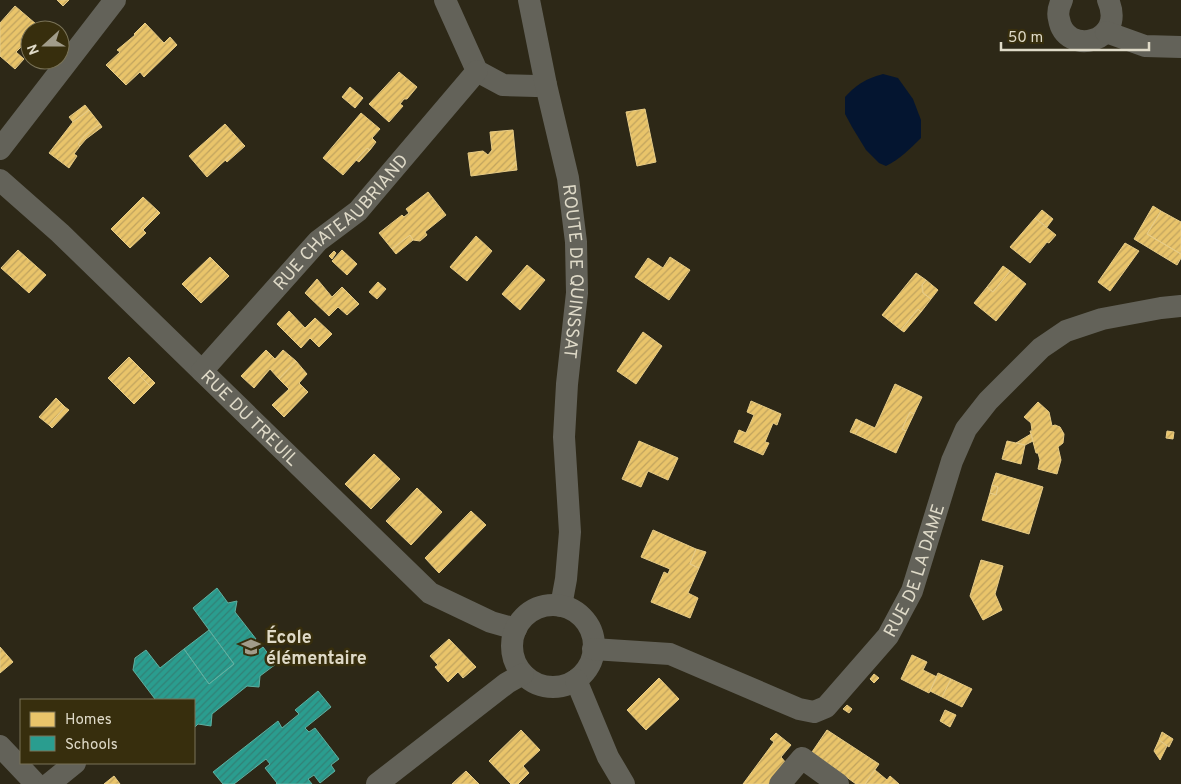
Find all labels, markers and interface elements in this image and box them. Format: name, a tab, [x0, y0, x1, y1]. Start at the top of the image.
north arrow	[20, 20, 70, 70]
scale bar	[1001, 20, 1148, 52]
text: 50 m	[1008, 29, 1043, 48]
text: N	[25, 41, 44, 57]
street label: RUE CHATEAUBRIAND	[269, 150, 414, 296]
street label: ROUTE DE QUINSSAT	[556, 183, 588, 360]
street label: RUE DU TREUIL	[195, 366, 303, 472]
street label: RUE DE LA DAME	[879, 501, 951, 642]
place label: École élémentaire	[266, 625, 367, 671]
school or university icon: École élémentaire	[240, 636, 262, 658]
legend	[20, 699, 195, 764]
text: Homes	[65, 711, 112, 730]
text: Schools	[65, 736, 118, 755]

